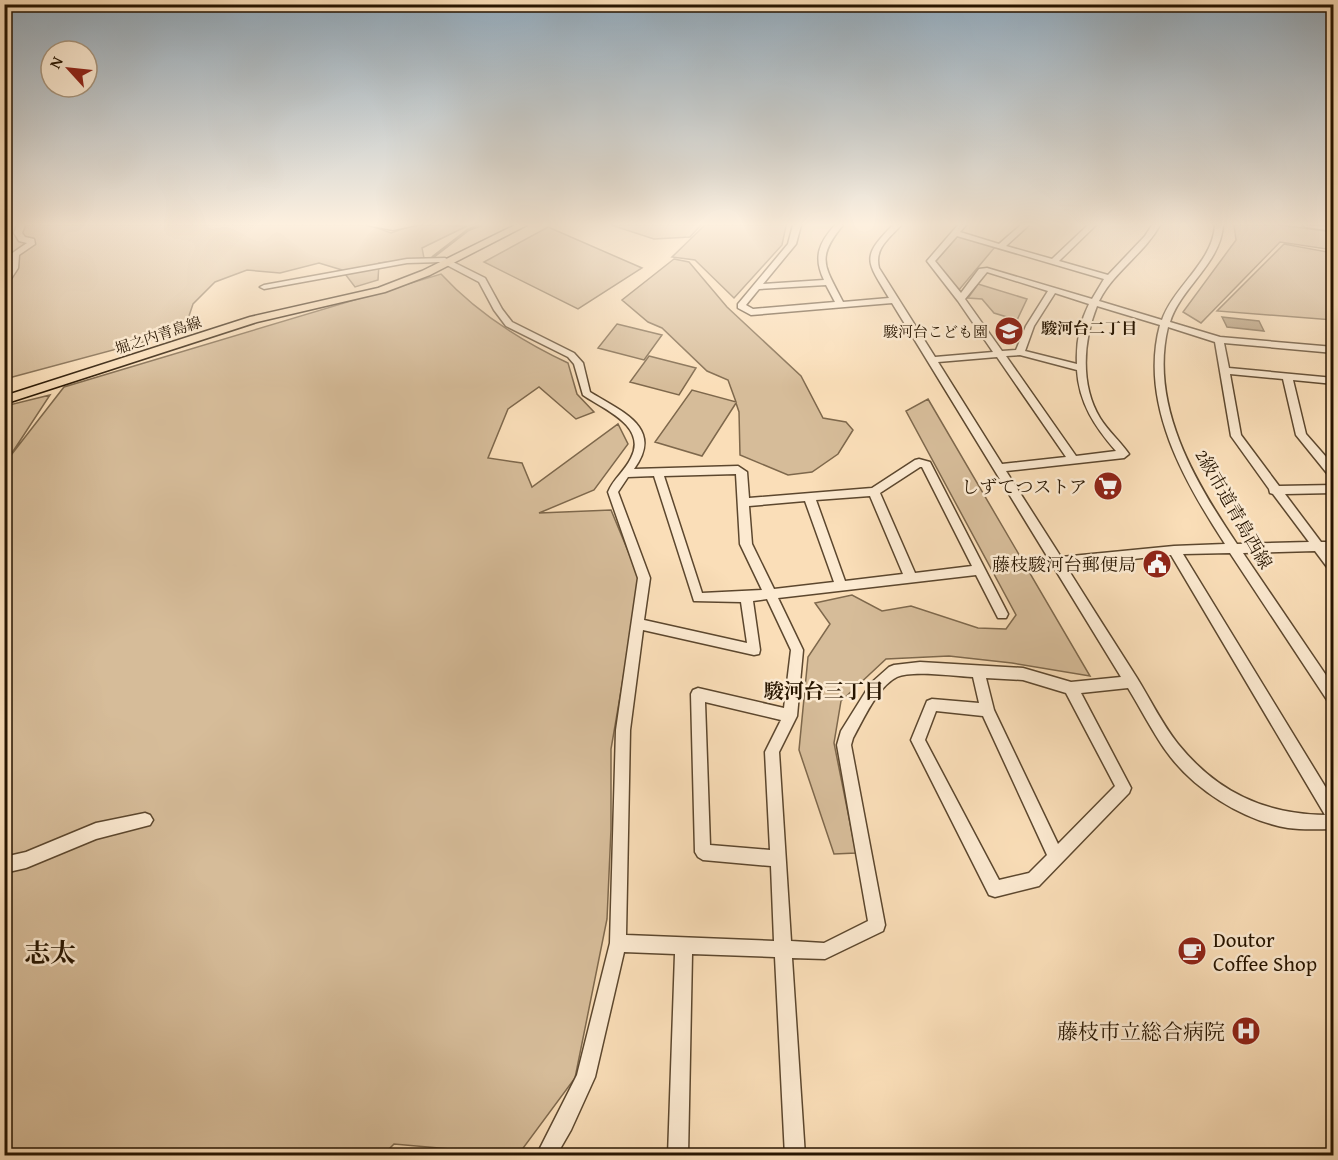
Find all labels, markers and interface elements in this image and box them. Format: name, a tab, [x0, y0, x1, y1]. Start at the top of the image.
north arrow	[39, 39, 99, 99]
text: N	[43, 52, 69, 72]
street label: 堀之内青島線	[112, 311, 204, 359]
school or university icon: 駿河台こども園	[993, 315, 1025, 347]
district label: 駿河台二丁目	[1041, 316, 1137, 340]
place label: 駿河台こども園	[883, 321, 988, 342]
street label: 2級市道青島西線	[1189, 444, 1279, 574]
supermarket icon: しずてつストア	[1092, 470, 1124, 502]
place label: しずてつストア	[961, 473, 1087, 500]
public building icon: 藤枝駿河台郵便局	[1141, 548, 1173, 580]
place label: 藤枝駿河台郵便局	[992, 551, 1136, 578]
district label: 駿河台三丁目	[764, 676, 884, 705]
place label: Doutor Coffee Shop	[1213, 924, 1317, 979]
district label: 志太	[24, 933, 76, 972]
cafe icon: Doutor Coffee Shop	[1176, 935, 1208, 967]
hospital icon: 藤枝市立総合病院	[1230, 1015, 1262, 1047]
place label: 藤枝市立総合病院	[1057, 1016, 1225, 1047]

